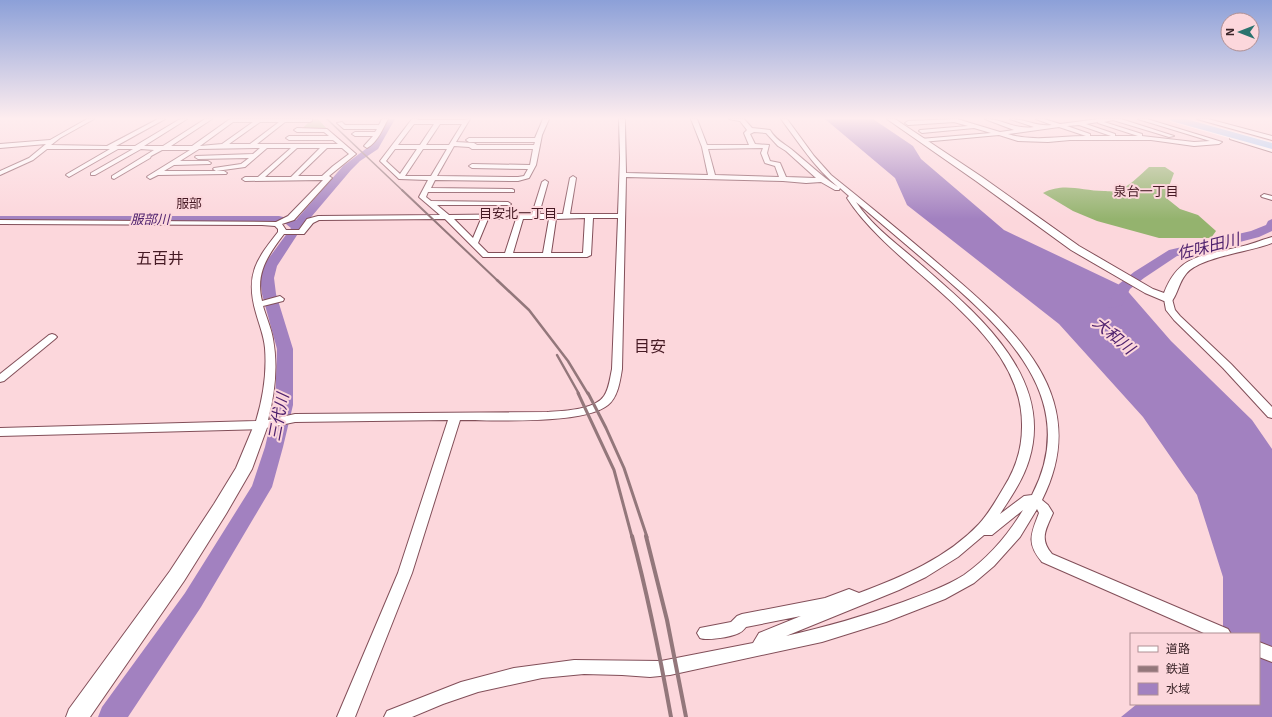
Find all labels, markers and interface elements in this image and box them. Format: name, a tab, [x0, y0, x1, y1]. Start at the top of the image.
north arrow	[1220, 12, 1260, 52]
text: N	[1223, 28, 1236, 36]
district label: 泉台一丁目	[1113, 183, 1179, 199]
district label: 服部	[176, 195, 202, 211]
district label: 目安北一丁目	[479, 205, 557, 221]
water label: 服部川	[130, 211, 171, 227]
water label: 佐味田川	[1175, 228, 1243, 262]
district label: 五百井	[136, 248, 184, 267]
water label: 大和川	[1090, 312, 1140, 359]
district label: 目安	[634, 336, 666, 355]
water label: 三代川	[264, 390, 292, 442]
legend	[1130, 633, 1260, 705]
text: 道路	[1166, 641, 1190, 655]
text: 鉄道	[1166, 661, 1190, 675]
text: 水域	[1166, 681, 1190, 695]

